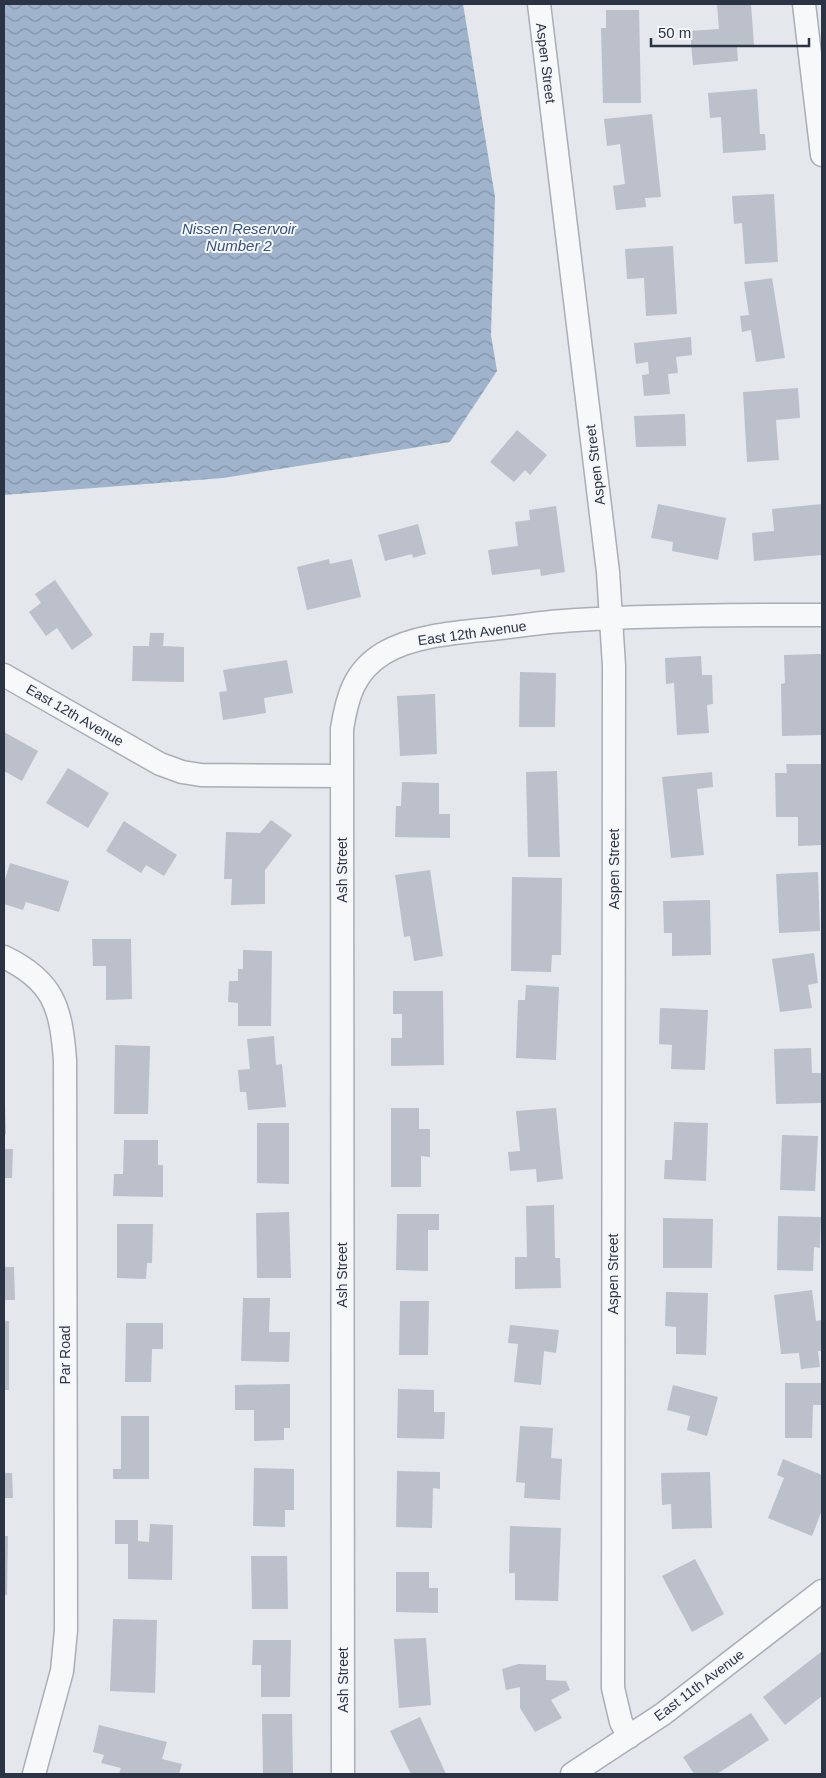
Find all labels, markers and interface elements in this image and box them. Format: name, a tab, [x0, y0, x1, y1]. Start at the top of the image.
scale bar	[651, 15, 808, 47]
street label: Aspen Street	[533, 22, 559, 104]
text: 50 m	[658, 24, 691, 41]
water label: Nissen Reservoir Number 2	[182, 220, 297, 254]
street label: Aspen Street	[582, 424, 608, 506]
street label: East 12th Avenue	[417, 617, 528, 649]
street label: East 12th Avenue	[24, 681, 127, 749]
street label: Aspen Street	[606, 828, 622, 909]
street label: Ash Street	[334, 837, 350, 903]
street label: Aspen Street	[605, 1233, 621, 1314]
street label: Ash Street	[334, 1242, 350, 1308]
street label: Par Road	[57, 1325, 73, 1385]
street label: East 11th Avenue	[651, 1646, 747, 1724]
street label: Ash Street	[335, 1647, 351, 1713]

